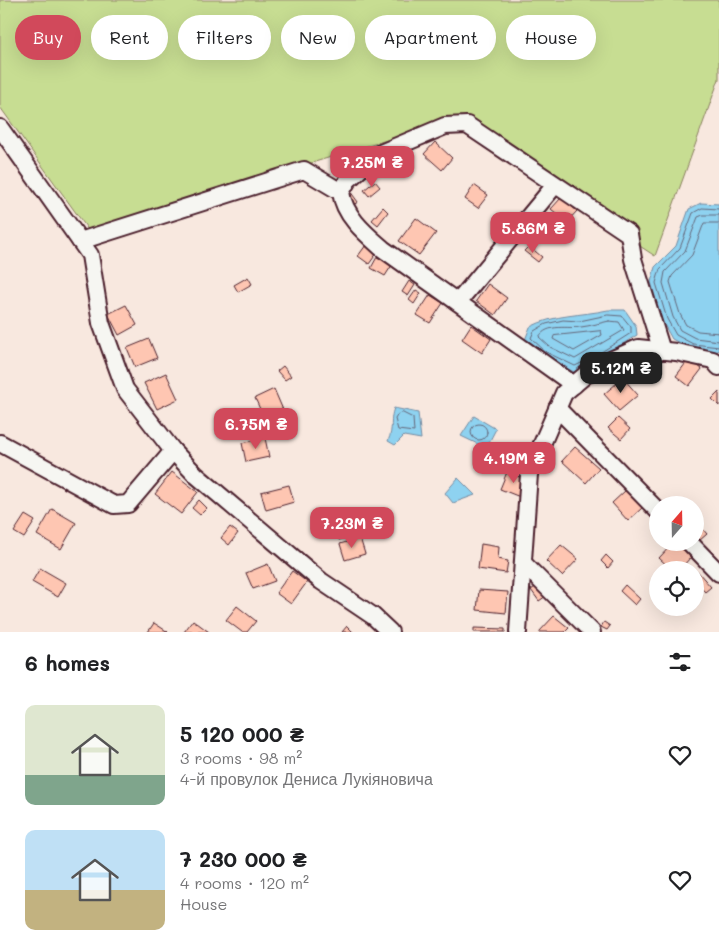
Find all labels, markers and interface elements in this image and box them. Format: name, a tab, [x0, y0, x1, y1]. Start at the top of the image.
chip: Buy	[15, 15, 81, 60]
chip: Rent	[91, 15, 168, 60]
chip: Filters	[178, 15, 271, 60]
chip: New	[281, 15, 355, 60]
chip: Apartment	[365, 15, 496, 60]
chip: House	[506, 15, 596, 60]
pin: 7.25M ₴	[326, 146, 418, 188]
text: 7.25M ₴	[341, 151, 403, 172]
pin: 5.86M ₴	[487, 212, 579, 254]
text: 5.86M ₴	[501, 217, 565, 238]
pin: 5.12M ₴	[575, 352, 667, 394]
text: 5.12M ₴	[591, 357, 651, 378]
pin: 6.75M ₴	[210, 408, 302, 450]
text: 6.75M ₴	[225, 413, 287, 434]
pin: 4.19M ₴	[468, 442, 560, 484]
text: 4.19M ₴	[483, 447, 545, 468]
north arrow	[649, 496, 704, 551]
map controls	[649, 496, 704, 616]
pin: 7.23M ₴	[306, 506, 398, 549]
text: 7.23M ₴	[321, 512, 383, 533]
button: locate	[649, 561, 704, 616]
icon: filters	[666, 648, 694, 676]
text: 6 homes	[25, 649, 110, 676]
text: 5 120 000 ₴	[180, 720, 304, 747]
icon: home	[65, 725, 125, 785]
icon: heart	[666, 741, 694, 769]
text: 3 rooms · 98 m²	[180, 747, 302, 768]
text: 4-й провулок Дениса Лукіяновича	[180, 768, 433, 789]
text: 7 230 000 ₴	[180, 845, 307, 872]
icon: home	[65, 850, 125, 910]
icon: heart	[666, 866, 694, 894]
text: 4 rooms · 120 m²	[180, 872, 309, 893]
text: House	[180, 893, 227, 914]

